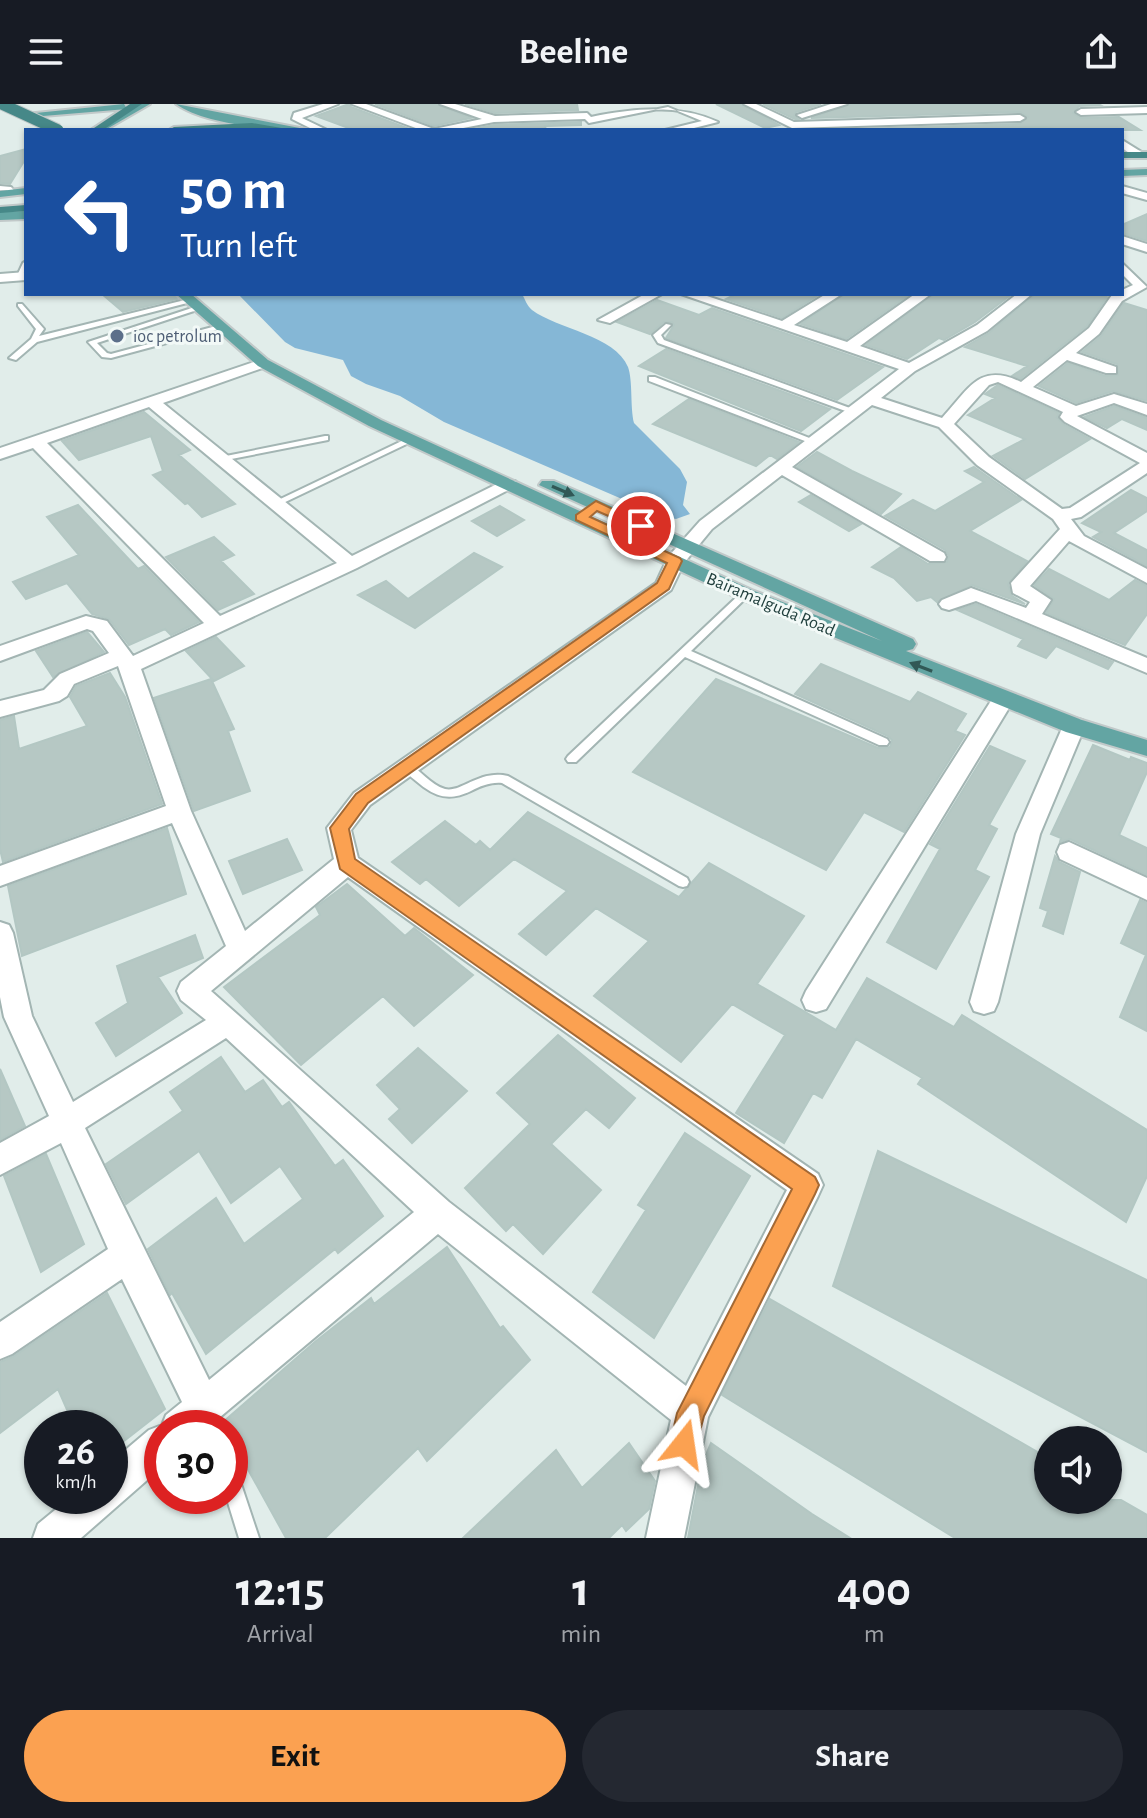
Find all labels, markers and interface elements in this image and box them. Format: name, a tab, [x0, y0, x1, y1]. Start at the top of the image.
icon: menu	[24, 30, 68, 74]
icon: share	[1079, 30, 1123, 74]
text: Beeline	[519, 34, 628, 70]
icon: left	[48, 160, 152, 264]
text: 50 m	[180, 163, 287, 219]
text: Turn left	[180, 228, 297, 264]
marker: ioc petrolum	[108, 327, 126, 345]
place label: ioc petrolum	[133, 328, 222, 346]
one-way arrow	[551, 485, 574, 498]
pin	[607, 492, 675, 560]
icon: arrive	[619, 504, 663, 548]
street label: Bairamalguda Road	[704, 570, 837, 640]
one-way arrow	[909, 660, 933, 673]
position arrow	[642, 1402, 726, 1486]
speed limit sign: 30	[144, 1410, 248, 1514]
map controls	[1034, 1426, 1122, 1514]
button: sound	[1034, 1426, 1122, 1514]
text: 26	[57, 1432, 95, 1472]
text: km/h	[55, 1472, 97, 1492]
text: 12:15	[236, 1567, 325, 1615]
text: 1	[572, 1567, 589, 1615]
text: 400	[837, 1567, 911, 1615]
text: Arrival	[247, 1621, 314, 1647]
text: min	[561, 1621, 601, 1647]
text: m	[864, 1621, 884, 1647]
button: Exit	[24, 1710, 566, 1802]
button: Share	[582, 1710, 1123, 1802]

